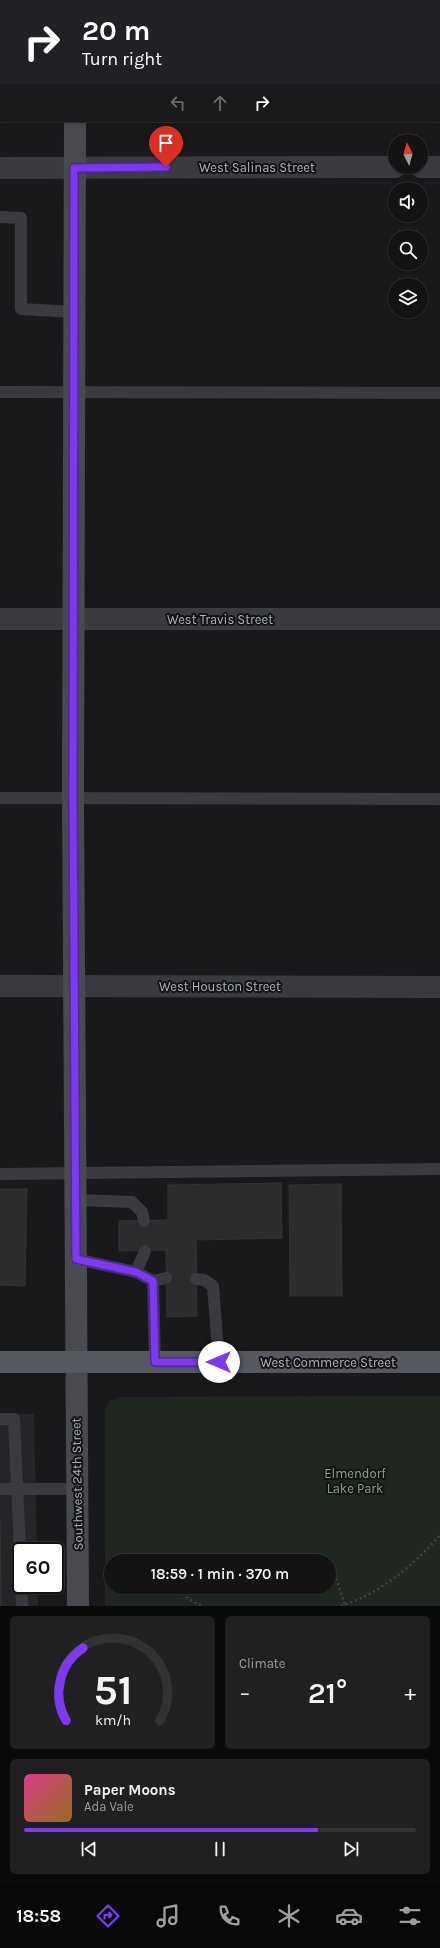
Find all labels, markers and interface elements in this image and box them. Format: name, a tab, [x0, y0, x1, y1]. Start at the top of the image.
text: 20 m	[82, 14, 150, 47]
icon: right	[16, 16, 68, 68]
text: Turn right	[82, 48, 162, 70]
icon: left	[167, 92, 189, 114]
icon: ahead	[209, 92, 231, 114]
icon: right	[251, 92, 273, 114]
pin	[149, 126, 183, 167]
icon: arrive	[155, 132, 177, 154]
north arrow	[388, 134, 428, 174]
map controls	[388, 134, 428, 318]
street label: West Salinas Street	[199, 160, 315, 175]
button: sound	[388, 182, 428, 222]
button: search	[388, 230, 428, 270]
button: layers	[388, 278, 428, 318]
street label: West Travis Street	[167, 612, 273, 627]
street label: West Houston Street	[159, 979, 281, 994]
position arrow	[198, 1341, 240, 1383]
street label: West Commerce Street	[260, 1355, 396, 1370]
street label: Southwest 24th Street	[68, 1417, 86, 1551]
park label: Elmendorf Lake Park	[324, 1466, 386, 1496]
speed limit sign: 60	[12, 1542, 64, 1594]
text: 18:59 · 1 min · 370 m	[151, 1565, 289, 1583]
text: Climate	[239, 1656, 285, 1671]
text: 51	[93, 1665, 132, 1713]
text: 21°	[308, 1675, 347, 1711]
text: −	[239, 1680, 251, 1706]
text: +	[404, 1680, 416, 1706]
text: km/h	[94, 1711, 131, 1728]
text: Paper Moons	[84, 1781, 176, 1799]
text: Ada Vale	[84, 1799, 134, 1814]
icon: previous	[78, 1838, 100, 1860]
icon: pause	[209, 1838, 231, 1860]
icon: next	[340, 1838, 362, 1860]
icon: directions	[94, 1902, 122, 1930]
icon: music	[154, 1902, 182, 1930]
icon: phone	[215, 1902, 243, 1930]
icon: climate	[275, 1902, 303, 1930]
icon: car	[335, 1902, 363, 1930]
icon: filters	[396, 1902, 424, 1930]
text: 18:58	[16, 1905, 61, 1927]

